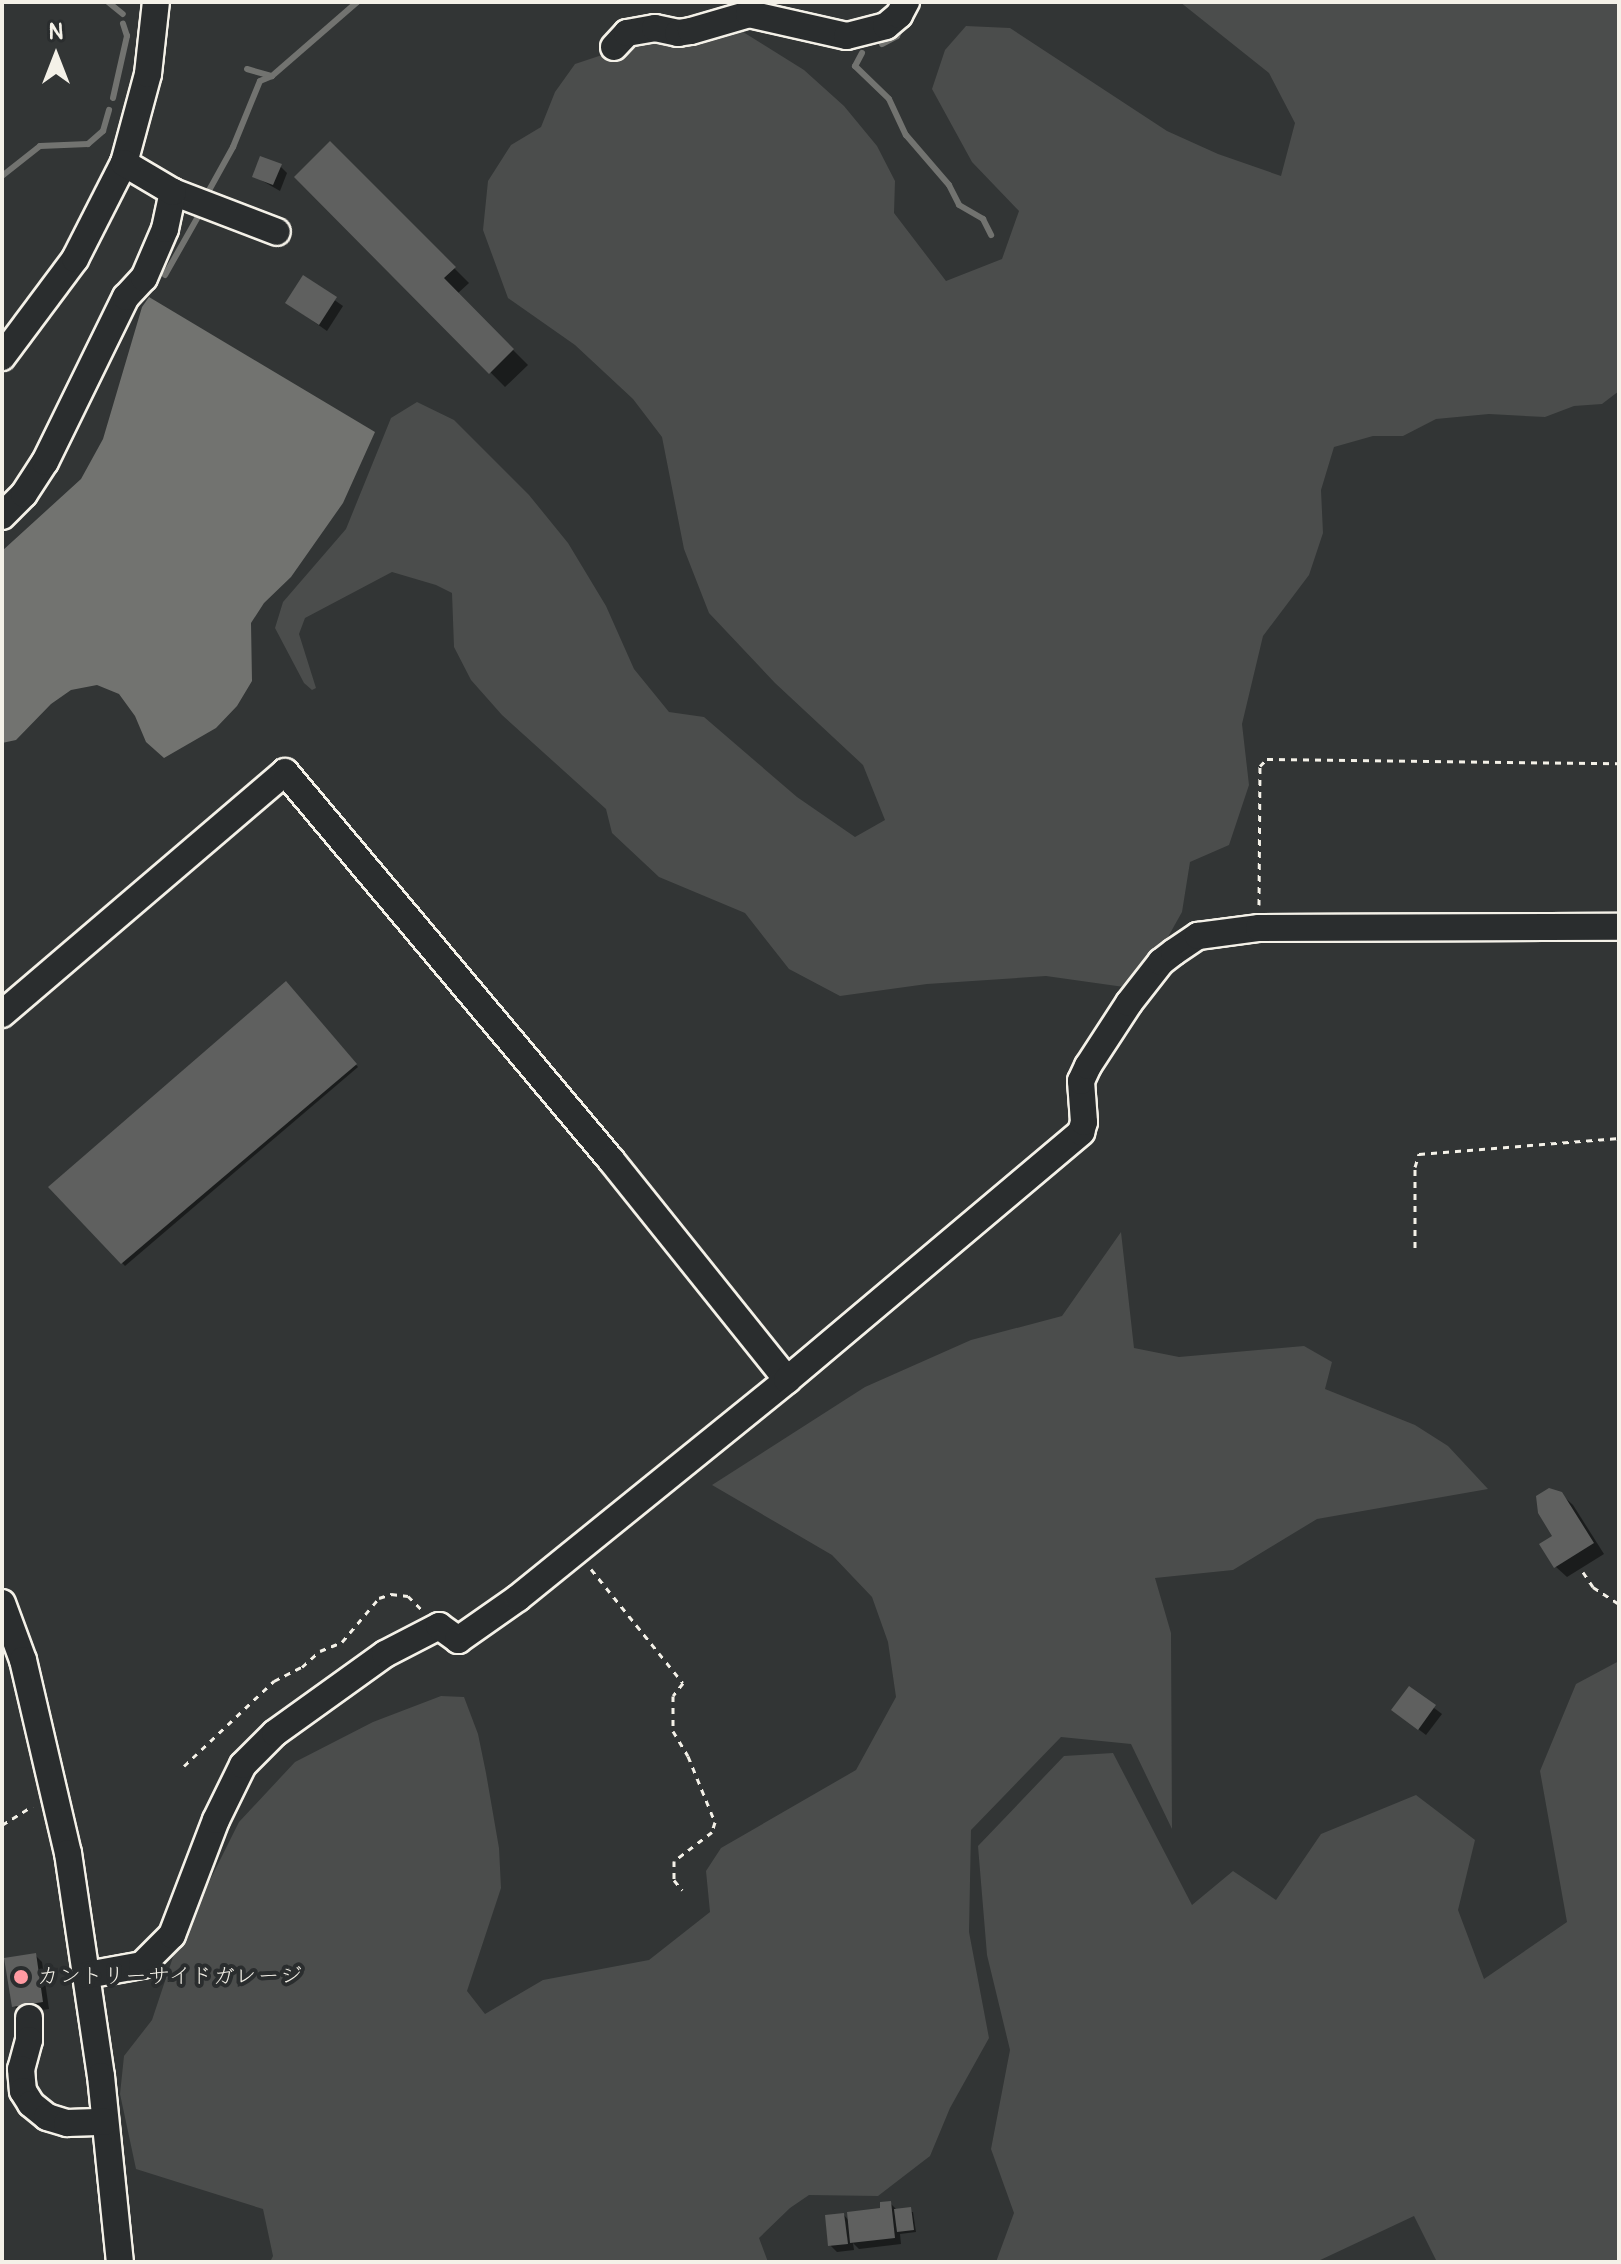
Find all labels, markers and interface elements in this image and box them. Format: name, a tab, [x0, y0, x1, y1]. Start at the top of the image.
north arrow	[16, 16, 96, 96]
text: N	[49, 18, 63, 46]
place label: カントリーサイドガレージ	[37, 1964, 302, 1990]
marker: カントリーサイドガレージ	[12, 1968, 30, 1986]

